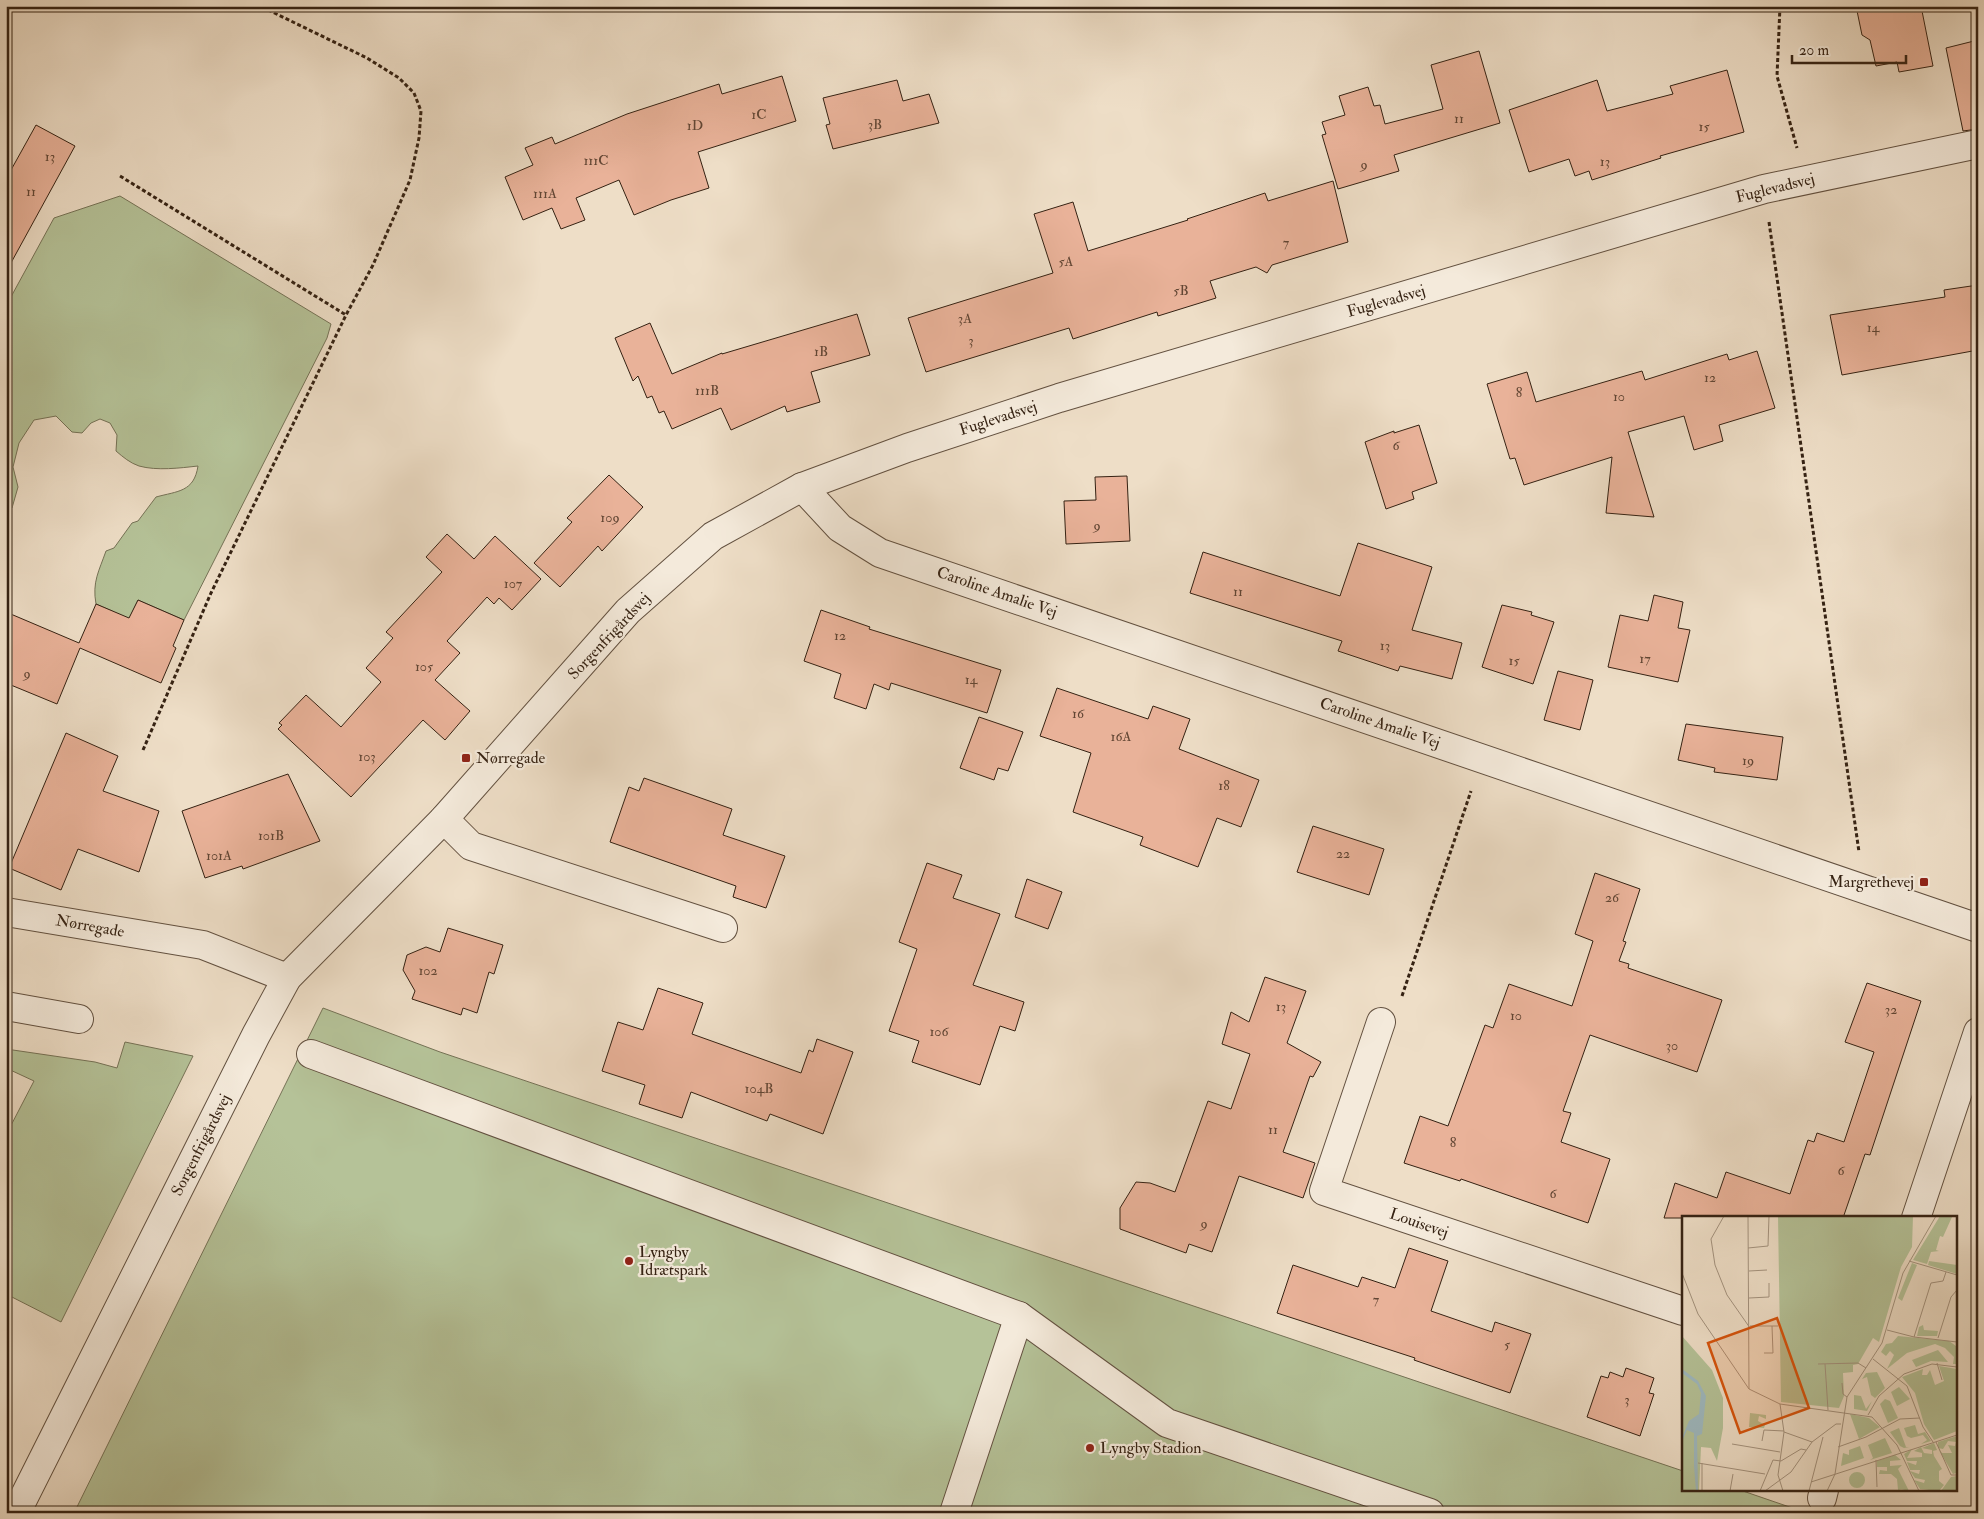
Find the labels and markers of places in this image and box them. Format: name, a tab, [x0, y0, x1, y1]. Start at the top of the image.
place label: Nørregade	[476, 748, 546, 768]
marker: Nørregade	[460, 752, 472, 764]
place label: Margrethevej	[1828, 872, 1914, 892]
marker: Margrethevej	[1918, 876, 1930, 888]
place label: Lyngby Idrætspark	[639, 1242, 708, 1281]
marker: Lyngby Idrætspark	[623, 1255, 635, 1267]
place label: Lyngby Stadion	[1100, 1438, 1202, 1458]
marker: Lyngby Stadion	[1084, 1442, 1096, 1454]

